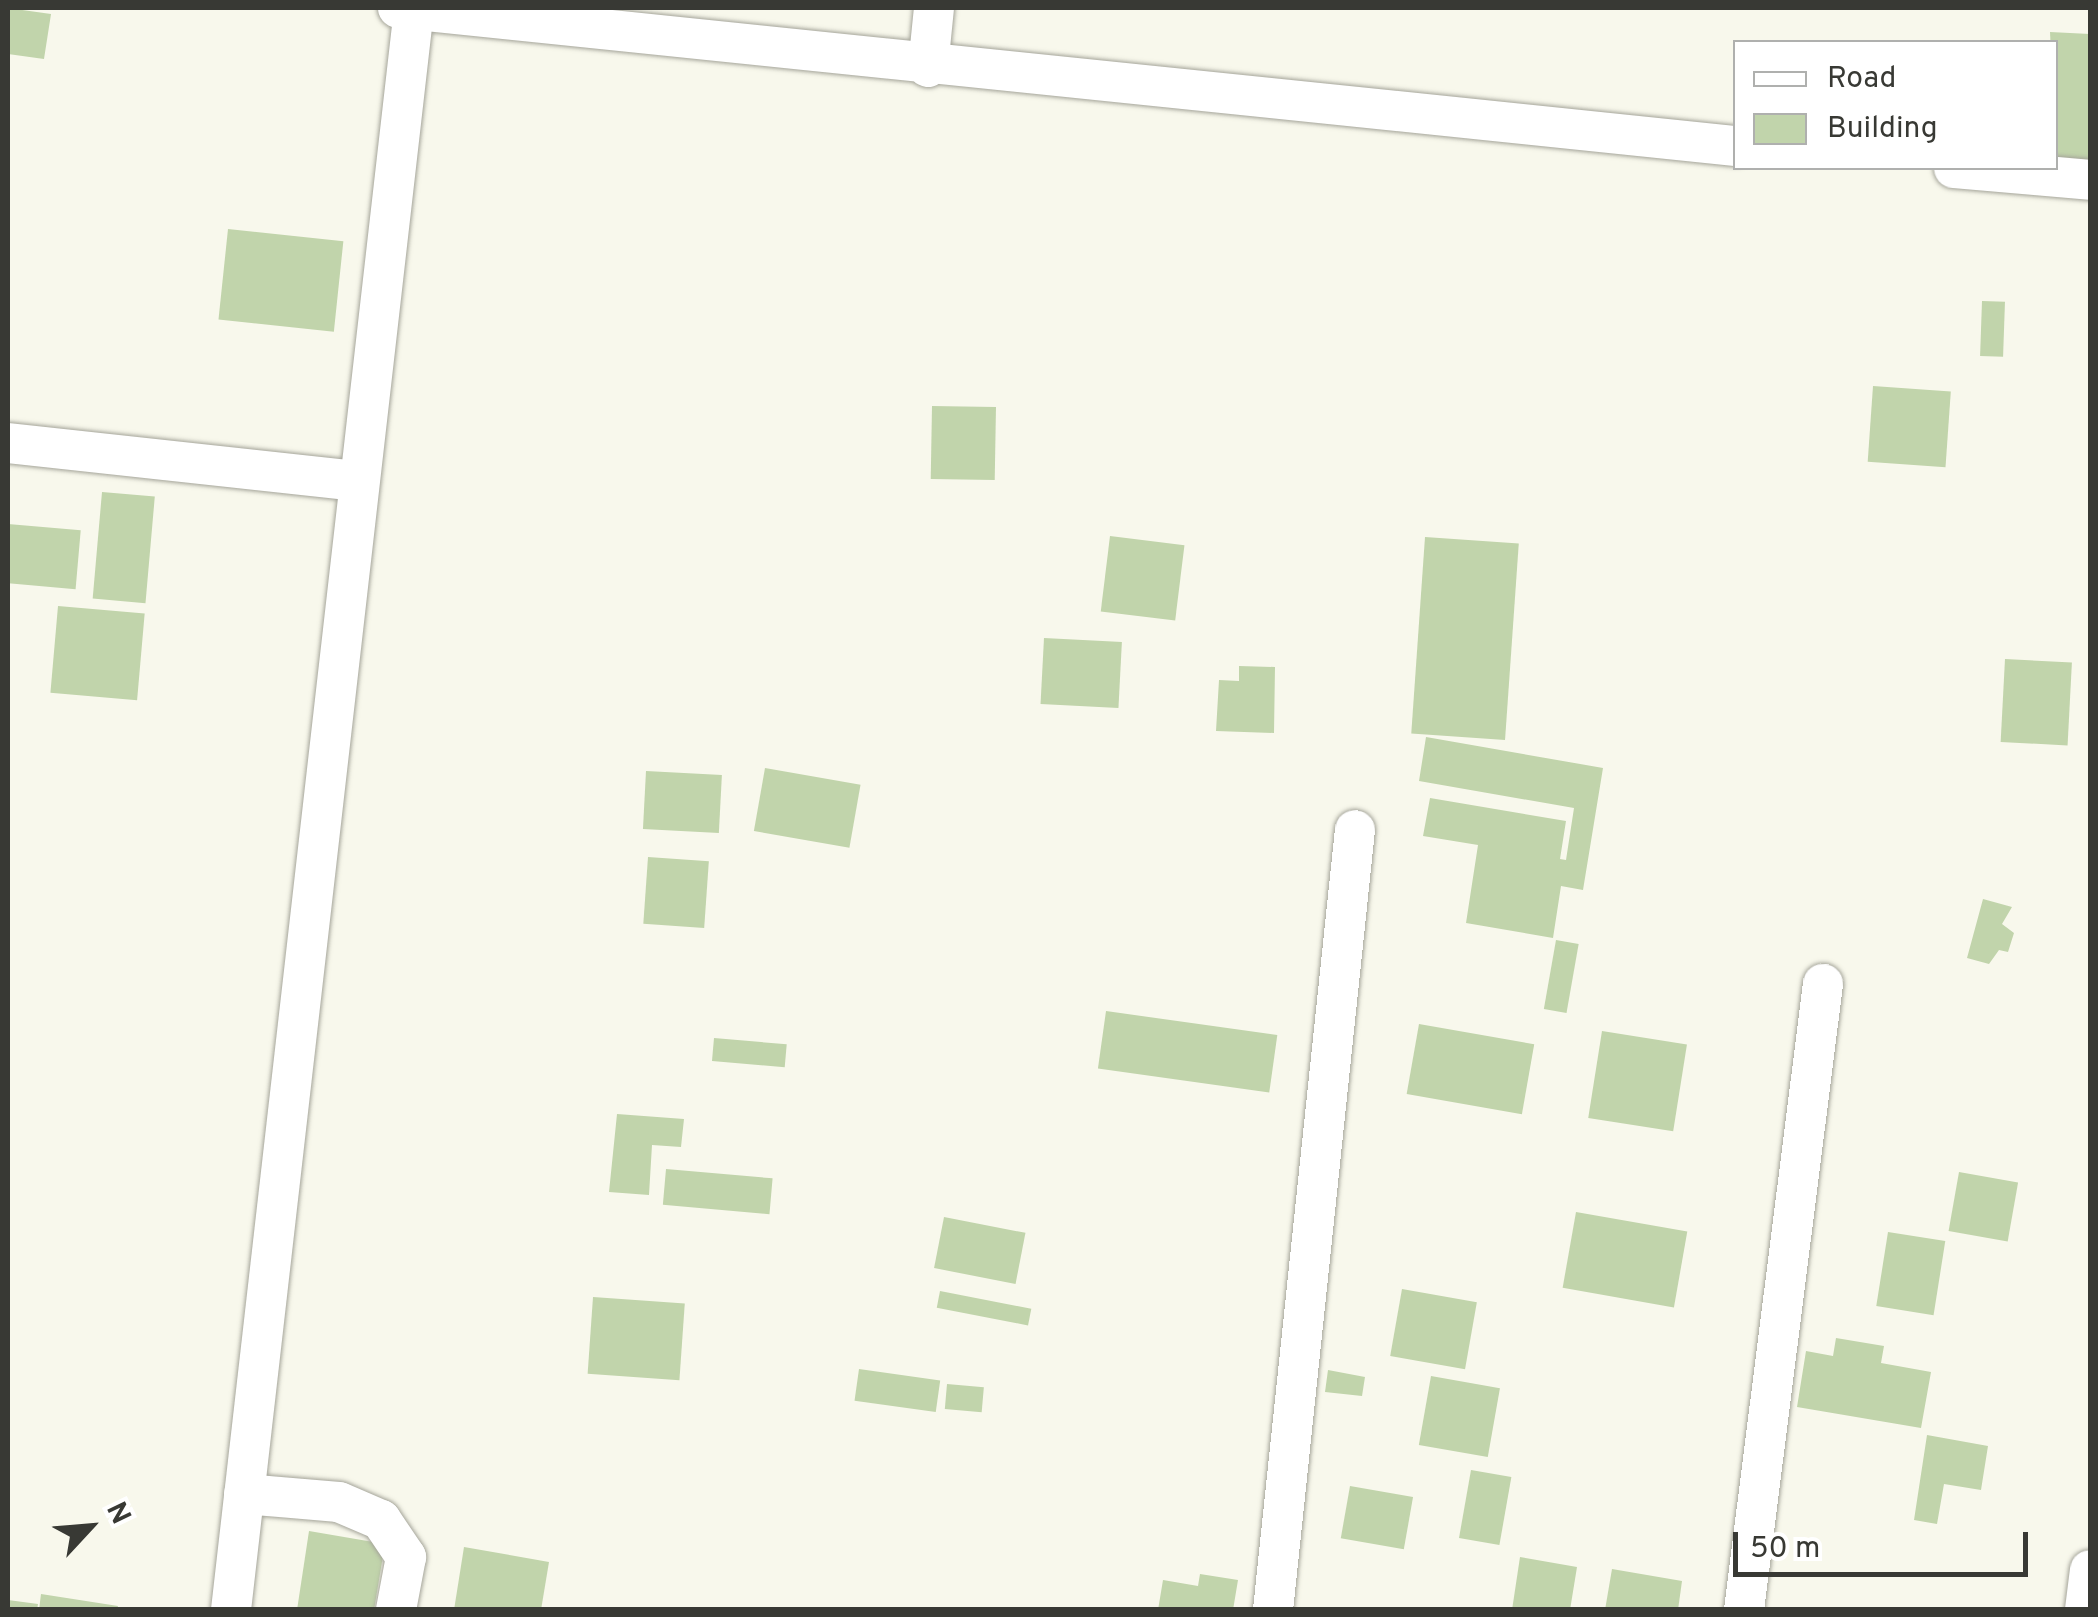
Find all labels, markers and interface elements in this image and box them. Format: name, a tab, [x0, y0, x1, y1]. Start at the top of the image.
legend	[1733, 40, 2058, 170]
text: Road	[1827, 61, 1896, 98]
text: Building	[1827, 111, 1938, 148]
north arrow	[40, 1477, 140, 1577]
text: N	[96, 1497, 138, 1531]
scale bar	[1738, 1512, 2033, 1574]
text: 50 m	[1750, 1531, 1820, 1568]

